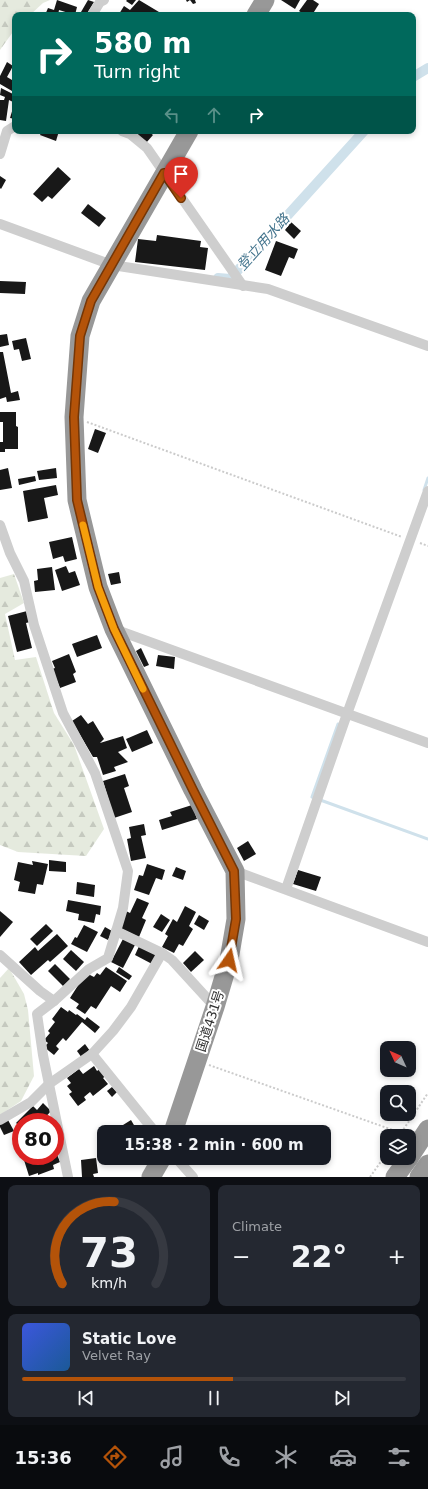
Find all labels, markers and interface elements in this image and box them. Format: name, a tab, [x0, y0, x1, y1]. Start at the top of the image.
text: 580 m	[94, 27, 191, 60]
icon: right	[28, 28, 80, 80]
text: Turn right	[94, 61, 180, 82]
icon: left	[161, 104, 183, 126]
icon: ahead	[203, 104, 225, 126]
icon: right	[245, 104, 267, 126]
pin	[164, 157, 198, 198]
icon: arrive	[170, 163, 192, 185]
water label: 登立用水路	[234, 210, 293, 273]
position arrow	[208, 939, 250, 981]
street label: 国道431号	[193, 988, 227, 1054]
north arrow	[380, 1041, 416, 1077]
map controls	[380, 1041, 416, 1165]
button: search	[380, 1085, 416, 1121]
speed limit sign: 80	[12, 1113, 64, 1165]
button: layers	[380, 1129, 416, 1165]
text: 15:38 · 2 min · 600 m	[124, 1136, 304, 1154]
text: Climate	[232, 1219, 282, 1234]
text: 73	[80, 1227, 138, 1276]
text: 22°	[291, 1239, 347, 1274]
text: −	[232, 1244, 250, 1269]
text: +	[388, 1244, 406, 1269]
text: km/h	[91, 1274, 127, 1290]
text: Static Love	[82, 1330, 176, 1348]
text: Velvet Ray	[82, 1348, 151, 1363]
icon: previous	[75, 1387, 97, 1409]
icon: pause	[203, 1387, 225, 1409]
icon: next	[331, 1387, 353, 1409]
icon: directions	[101, 1443, 129, 1471]
icon: music	[158, 1443, 186, 1471]
icon: phone	[215, 1443, 243, 1471]
icon: climate	[272, 1443, 300, 1471]
icon: car	[329, 1443, 357, 1471]
icon: filters	[385, 1443, 413, 1471]
text: 15:36	[14, 1447, 72, 1468]

